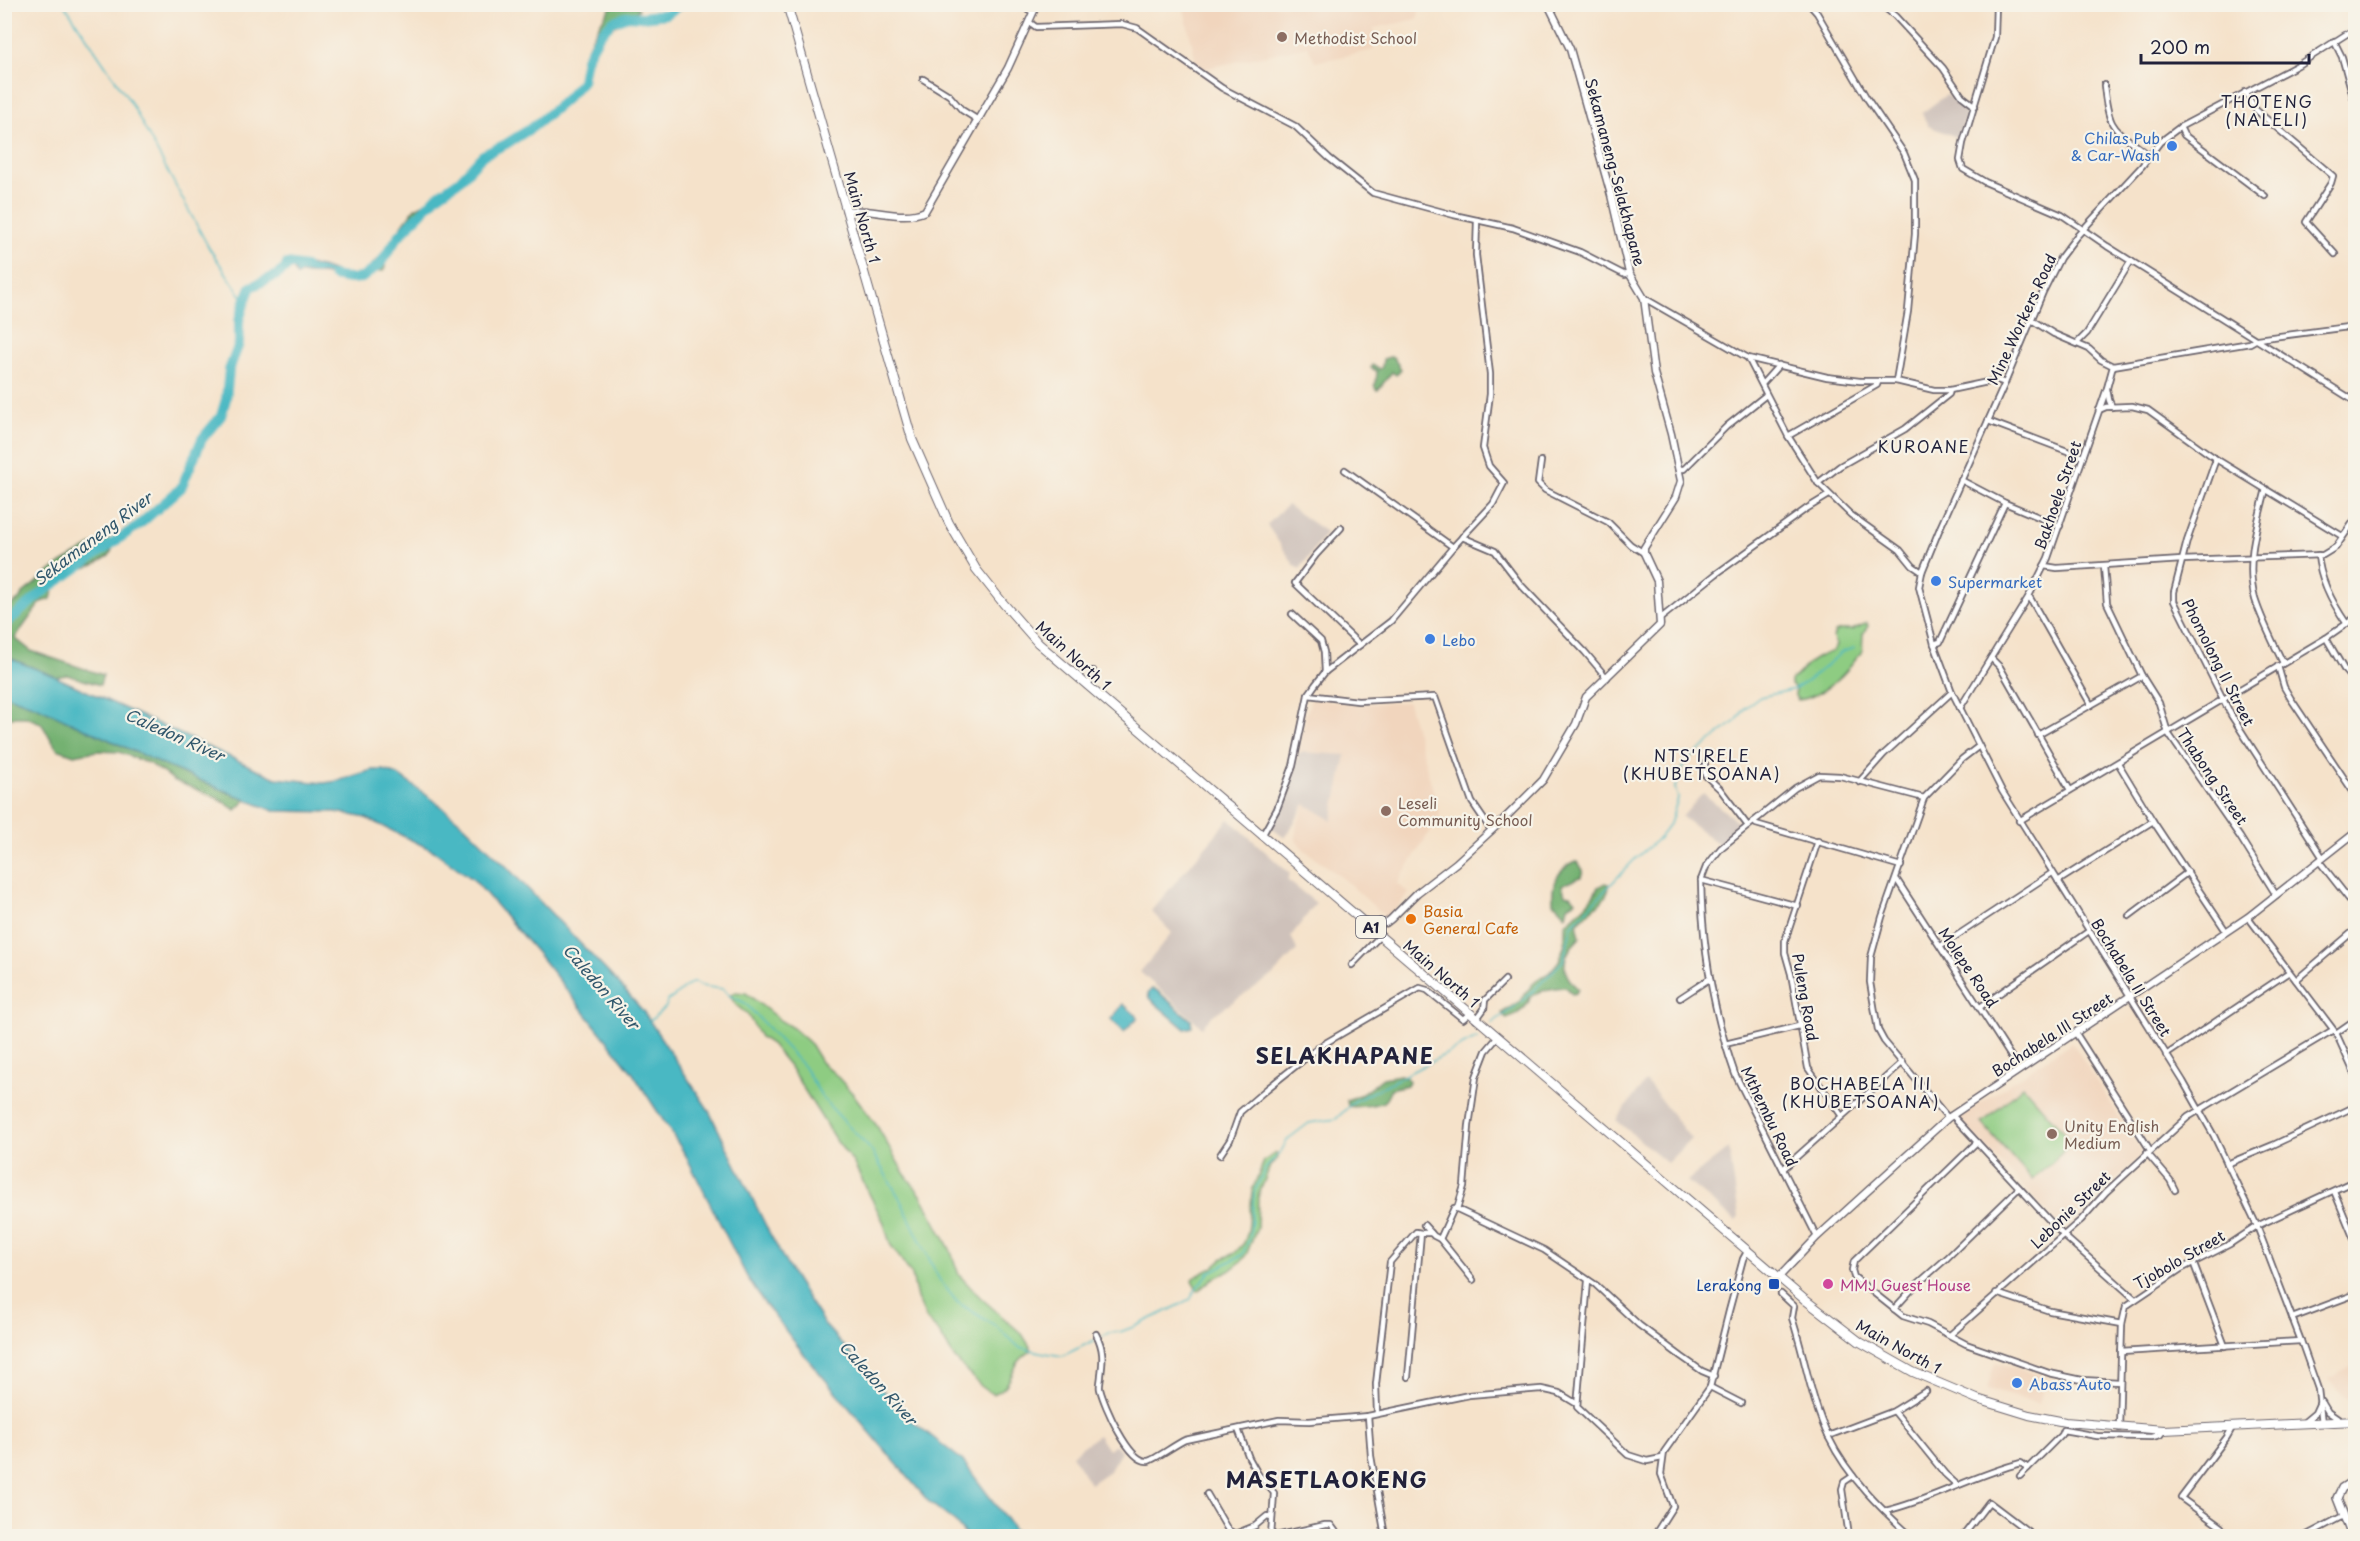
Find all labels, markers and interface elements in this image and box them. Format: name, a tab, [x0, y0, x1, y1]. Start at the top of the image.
place label: Methodist School	[1294, 26, 1417, 49]
scale bar	[2141, 27, 2309, 65]
marker: Methodist School	[1275, 30, 1289, 44]
text: 200 m	[2150, 33, 2210, 60]
street label: Sekamaneng-Selakhapane	[1580, 75, 1652, 269]
district label: THOTENG (NALELI)	[2221, 89, 2313, 131]
place label: Chilas Pub & Car-Wash	[2071, 126, 2160, 166]
marker: Chilas Pub & Car-Wash	[2165, 139, 2179, 153]
street label: Main North 1	[839, 168, 887, 266]
street label: Mine Workers Road	[1981, 250, 2061, 388]
district label: KUROANE	[1878, 434, 1970, 458]
street label: Bakhoele Street	[2028, 437, 2086, 553]
water label: Sekamaneng River	[28, 484, 158, 591]
place label: Supermarket	[1948, 570, 2042, 593]
marker: Supermarket	[1929, 574, 1943, 588]
street label: Phomolong II Street	[2177, 594, 2261, 730]
street label: Main North 1	[1031, 615, 1117, 695]
place label: Lebo	[1442, 628, 1475, 651]
marker: Lebo	[1423, 632, 1437, 646]
water label: Caledon River	[122, 701, 231, 768]
street label: Thabong Street	[2172, 723, 2254, 829]
district label: NTS'IRELE (KHUBETSOANA)	[1623, 743, 1781, 785]
place label: Leseli Community School	[1398, 791, 1532, 831]
marker: Leseli Community School	[1379, 804, 1393, 818]
place label: Basia General Cafe	[1423, 899, 1519, 939]
marker: Basia General Cafe	[1404, 912, 1418, 926]
street label: Bochabela II Street	[2086, 913, 2178, 1041]
road number: A1	[1356, 916, 1386, 938]
street label: Molepe Road	[1934, 922, 2005, 1012]
street label: Main North 1	[1399, 933, 1485, 1013]
water label: Caledon River	[558, 938, 648, 1036]
street label: Puleng Road	[1787, 951, 1825, 1043]
street label: Bochabela III Street	[1987, 986, 2117, 1082]
district label: SELAKHAPANE	[1256, 1039, 1434, 1071]
street label: Mthembu Road	[1736, 1062, 1804, 1170]
district label: BOCHABELA III (KHUBETSOANA)	[1782, 1071, 1940, 1113]
place label: Unity English Medium	[2064, 1114, 2159, 1154]
marker: Unity English Medium	[2045, 1127, 2059, 1141]
street label: Lebonie Street	[2025, 1165, 2115, 1253]
street label: Tjobolo Street	[2129, 1224, 2229, 1294]
place label: Lerakong	[1696, 1273, 1762, 1296]
place label: MMJ Guest House	[1840, 1273, 1971, 1296]
marker: Lerakong	[1767, 1277, 1781, 1291]
marker: MMJ Guest House	[1821, 1277, 1835, 1291]
street label: Main North 1	[1852, 1313, 1946, 1379]
water label: Caledon River	[835, 1335, 925, 1431]
place label: Abass Auto	[2029, 1372, 2111, 1395]
marker: Abass Auto	[2010, 1376, 2024, 1390]
district label: MASETLAOKENG	[1226, 1463, 1428, 1495]

